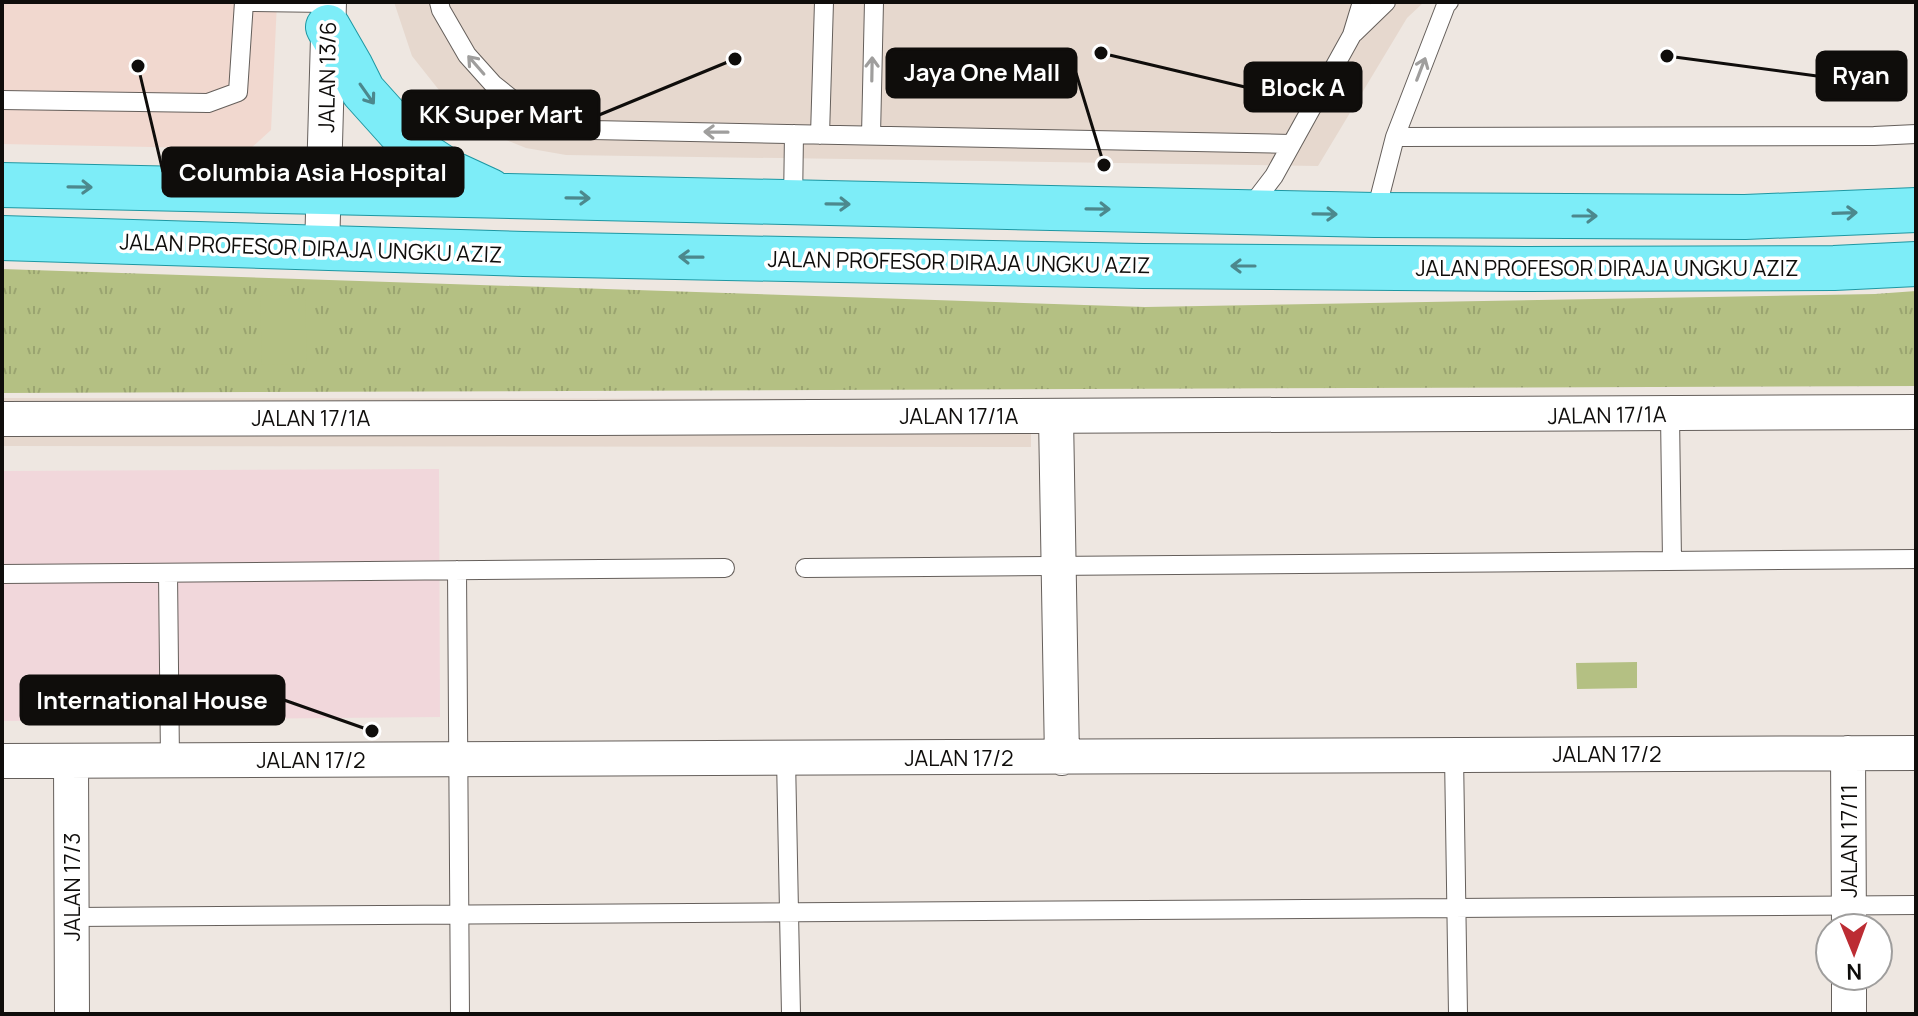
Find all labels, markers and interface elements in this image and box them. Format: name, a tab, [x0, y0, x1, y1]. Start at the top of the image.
street label: JALAN 13/6	[311, 21, 343, 133]
callout: Jaya One Mall	[887, 49, 1076, 97]
callout: Ryan	[1817, 52, 1906, 100]
text: Jaya One Mall	[904, 55, 1060, 88]
one-way arrow	[467, 56, 485, 76]
one-way arrow	[865, 56, 880, 83]
one-way arrow	[1415, 57, 1430, 82]
text: Ryan	[1832, 58, 1890, 91]
callout: Block A	[1245, 63, 1361, 111]
text: Block A	[1261, 70, 1345, 103]
one-way arrow	[358, 83, 375, 104]
callout: KK Super Mart	[403, 91, 599, 139]
text: KK Super Mart	[419, 97, 583, 130]
one-way arrow	[703, 125, 730, 140]
callout: Columbia Asia Hospital	[163, 148, 463, 196]
text: Columbia Asia Hospital	[179, 155, 447, 188]
one-way arrow	[66, 179, 93, 195]
one-way arrow	[564, 190, 591, 205]
one-way arrow	[824, 196, 851, 211]
one-way arrow	[1084, 201, 1111, 217]
one-way arrow	[1831, 205, 1858, 220]
one-way arrow	[1311, 206, 1338, 221]
one-way arrow	[1571, 208, 1598, 224]
street label: JALAN PROFESOR DIRAJA UNGKU AZIZ	[119, 226, 503, 270]
street label: JALAN PROFESOR DIRAJA UNGKU AZIZ	[767, 244, 1151, 280]
one-way arrow	[678, 249, 705, 264]
street label: JALAN PROFESOR DIRAJA UNGKU AZIZ	[1416, 253, 1799, 283]
one-way arrow	[1230, 258, 1257, 274]
street label: JALAN 17/1A	[1547, 399, 1667, 431]
street label: JALAN 17/1A	[900, 401, 1019, 431]
street label: JALAN 17/1A	[252, 403, 371, 433]
callout: International House	[21, 676, 284, 724]
text: International House	[36, 683, 268, 716]
street label: JALAN 17/2	[1552, 739, 1662, 769]
street label: JALAN 17/2	[904, 743, 1014, 773]
street label: JALAN 17/2	[256, 745, 366, 775]
street label: JALAN 17/11	[1834, 784, 1864, 898]
street label: JALAN 17/3	[57, 833, 87, 941]
north arrow	[1814, 912, 1894, 992]
text: N	[1846, 957, 1863, 987]

